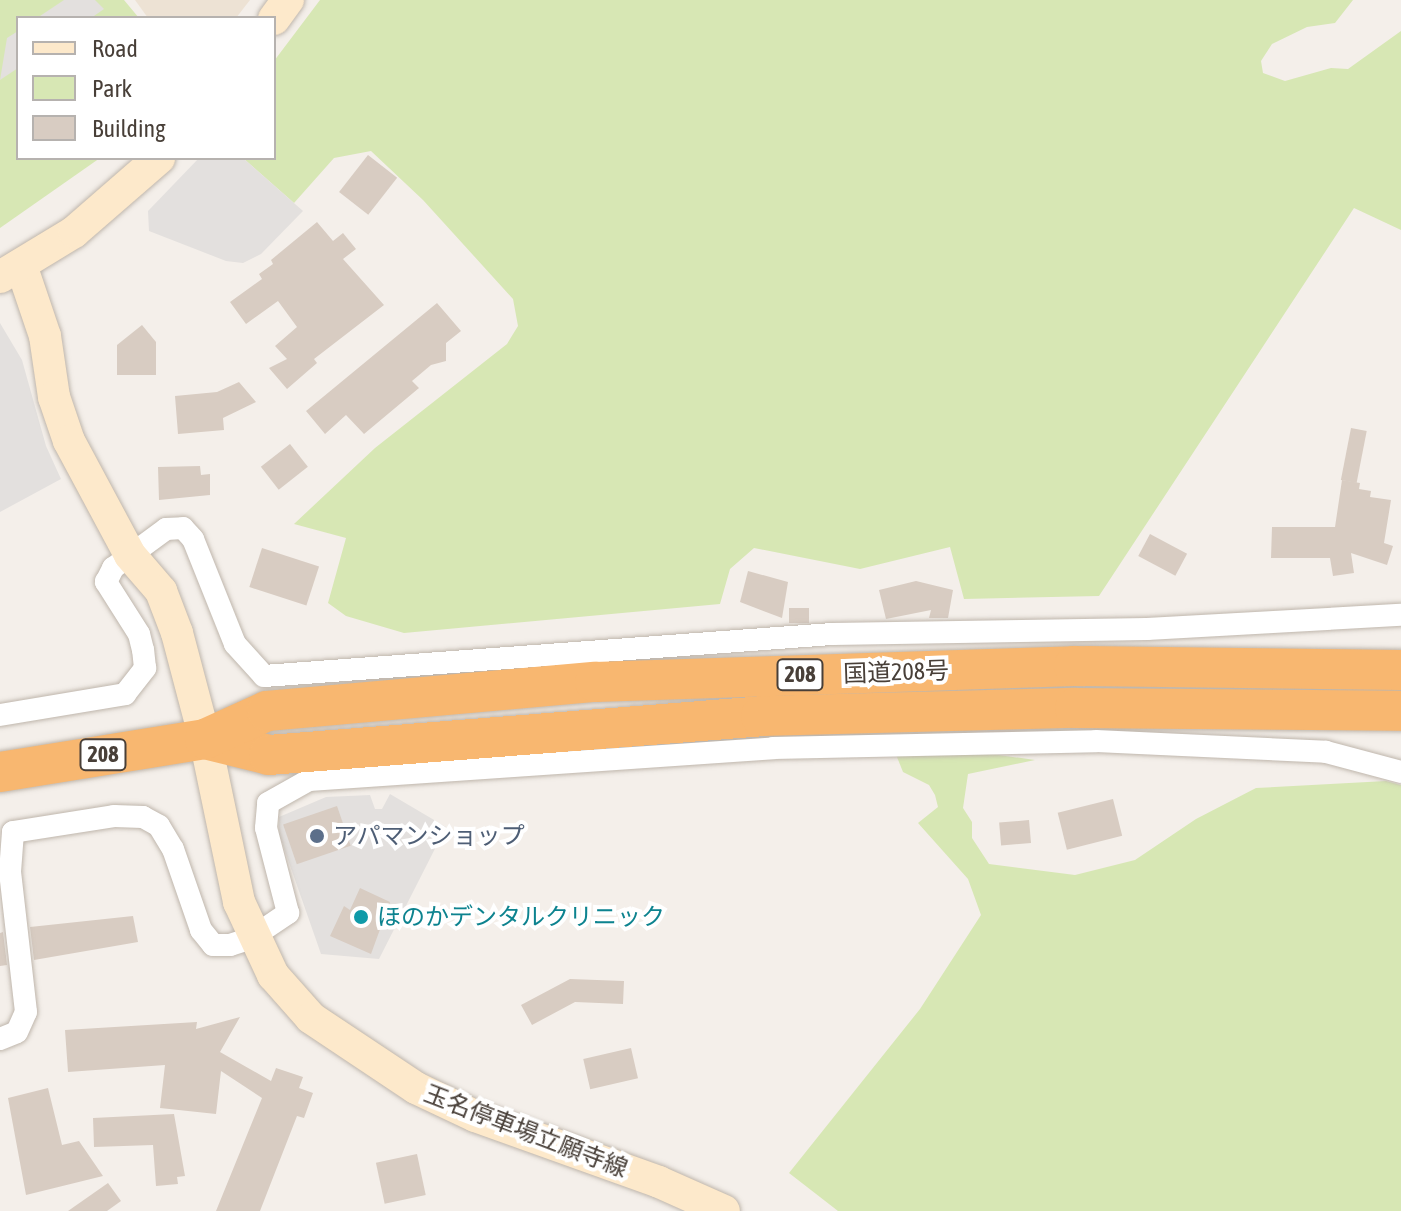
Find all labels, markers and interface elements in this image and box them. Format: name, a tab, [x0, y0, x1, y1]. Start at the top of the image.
legend	[16, 16, 276, 160]
text: Road	[92, 35, 138, 62]
text: Park	[92, 75, 132, 102]
text: Building	[92, 115, 165, 142]
street label: 国道208号	[843, 656, 949, 688]
road number: 208	[776, 657, 824, 693]
road number: 208	[79, 737, 127, 773]
place label: アパマンショップ	[333, 822, 525, 850]
marker: アパマンショップ	[308, 827, 326, 845]
place label: ほのかデンタルクリニック	[377, 903, 665, 931]
marker: ほのかデンタルクリニック	[352, 908, 370, 926]
street label: 玉名停車場立願寺線	[420, 1079, 632, 1183]

